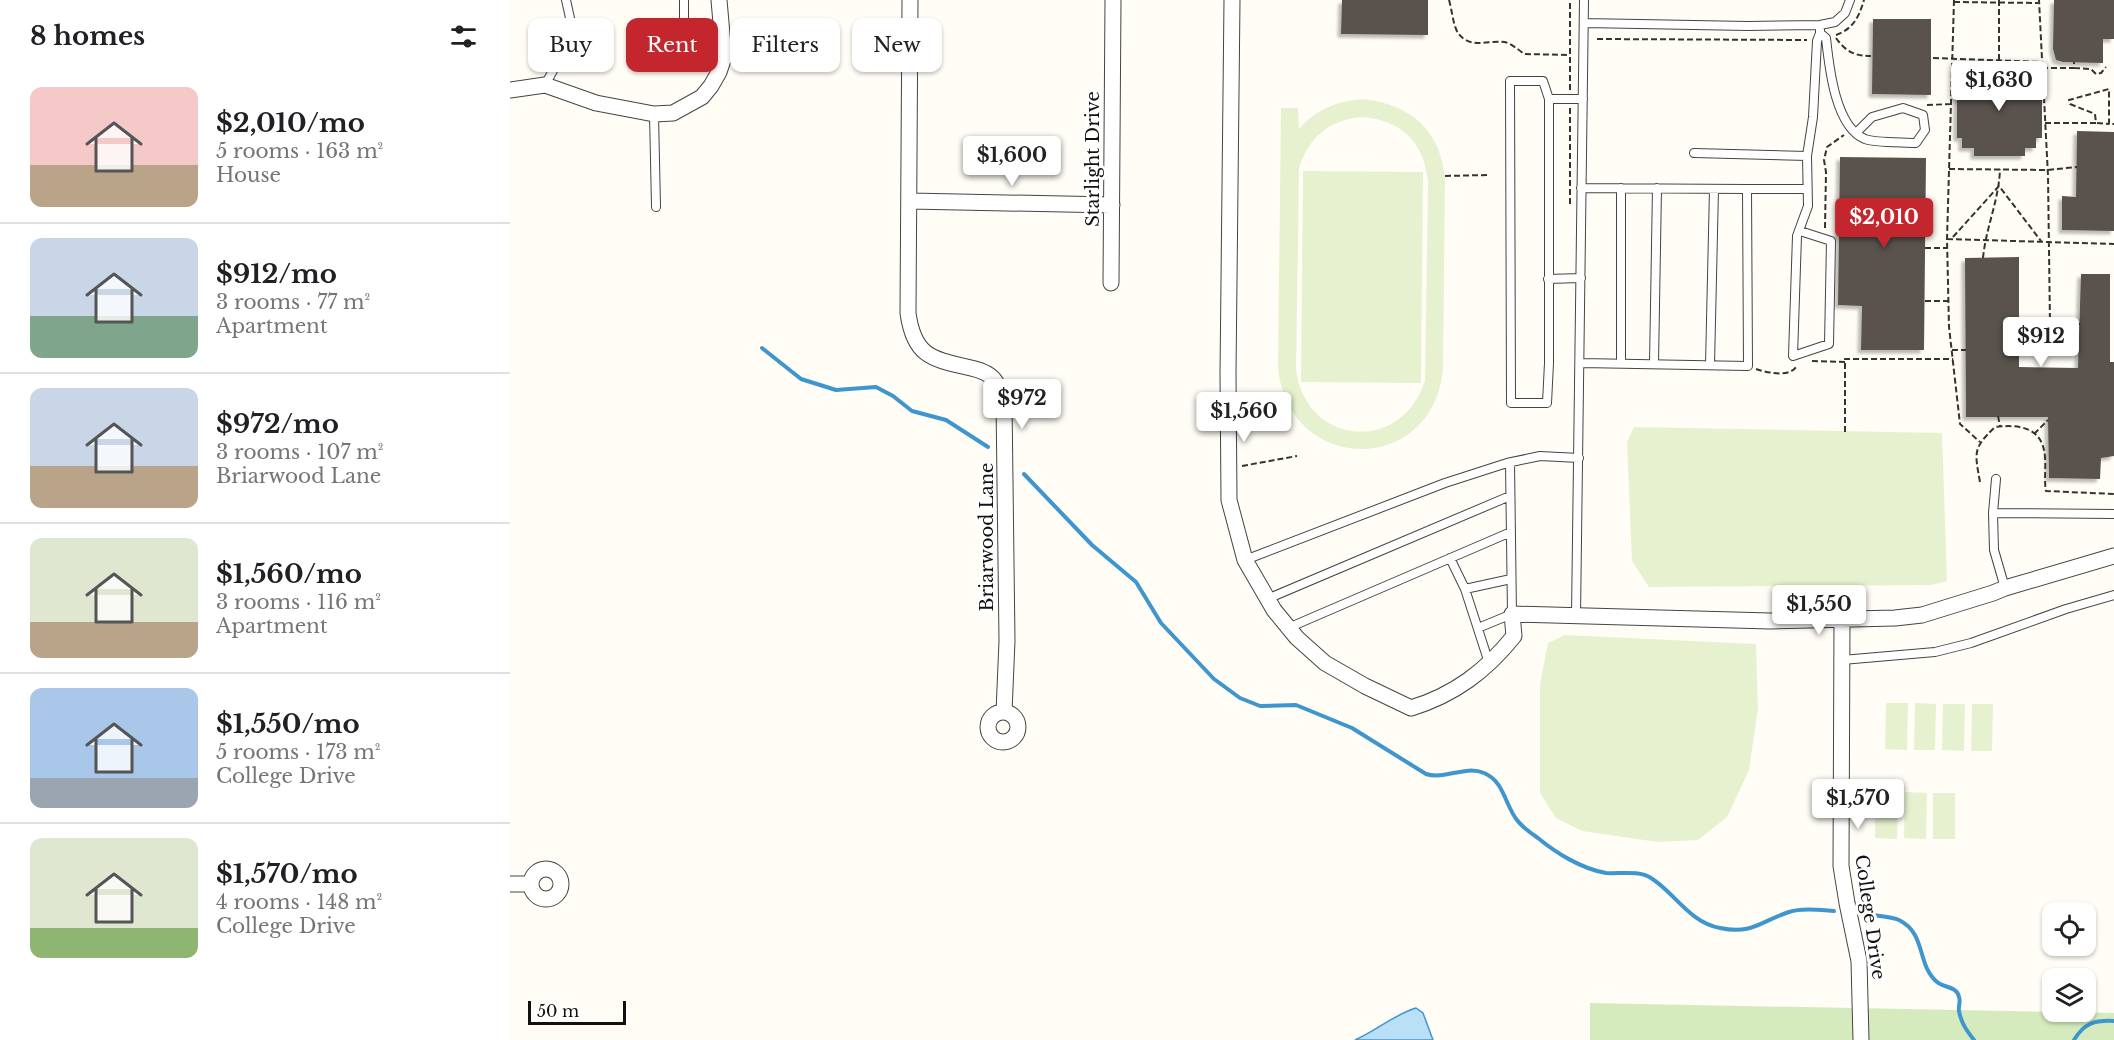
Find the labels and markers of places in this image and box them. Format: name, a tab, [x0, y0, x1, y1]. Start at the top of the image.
pin: $1,630	[1950, 61, 2048, 112]
pin: $1,600	[963, 136, 1061, 187]
pin: $2,010	[1835, 198, 1933, 249]
pin: $912	[2005, 317, 2077, 368]
pin: $972	[986, 379, 1058, 430]
pin: $1,560	[1195, 392, 1293, 443]
pin: $1,550	[1770, 585, 1868, 636]
pin: $1,570	[1809, 779, 1907, 830]

